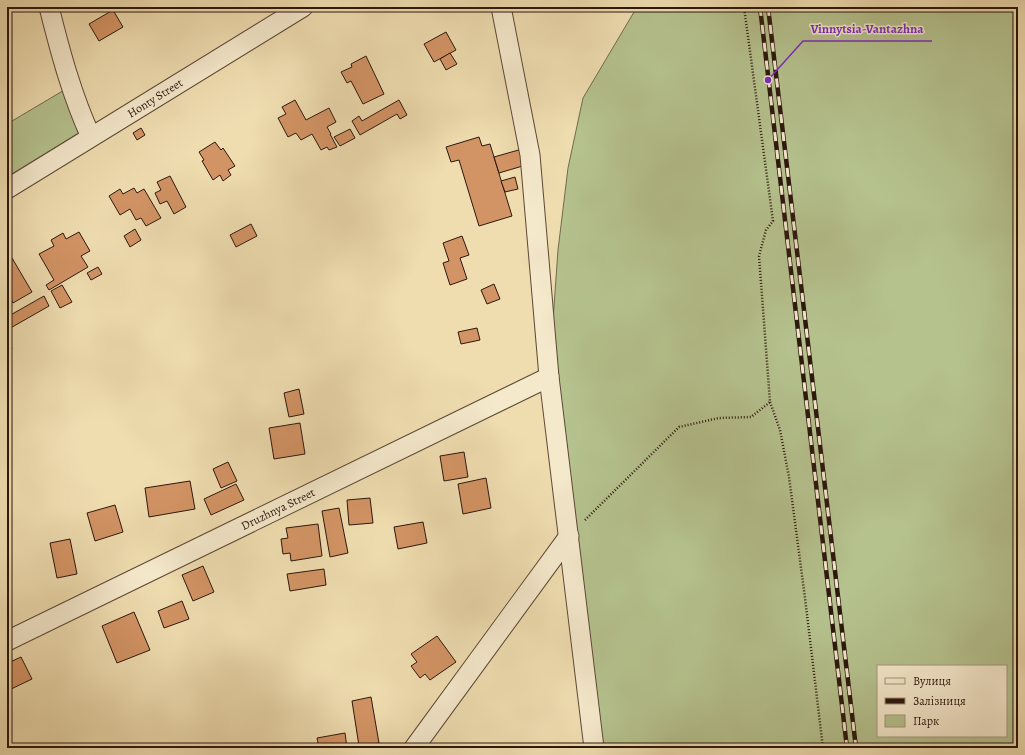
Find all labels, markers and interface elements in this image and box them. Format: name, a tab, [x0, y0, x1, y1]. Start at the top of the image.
callout: Vinnytsia-Vantazhna	[803, 16, 932, 41]
text: Vinnytsia-Vantazhna	[809, 20, 924, 37]
street label: Honty Street	[124, 75, 186, 121]
street label: Druzhnya Street	[238, 484, 318, 534]
legend	[877, 665, 1007, 737]
text: Вулиця	[913, 673, 951, 689]
text: Залізниця	[913, 693, 966, 709]
text: Парк	[913, 713, 939, 729]

